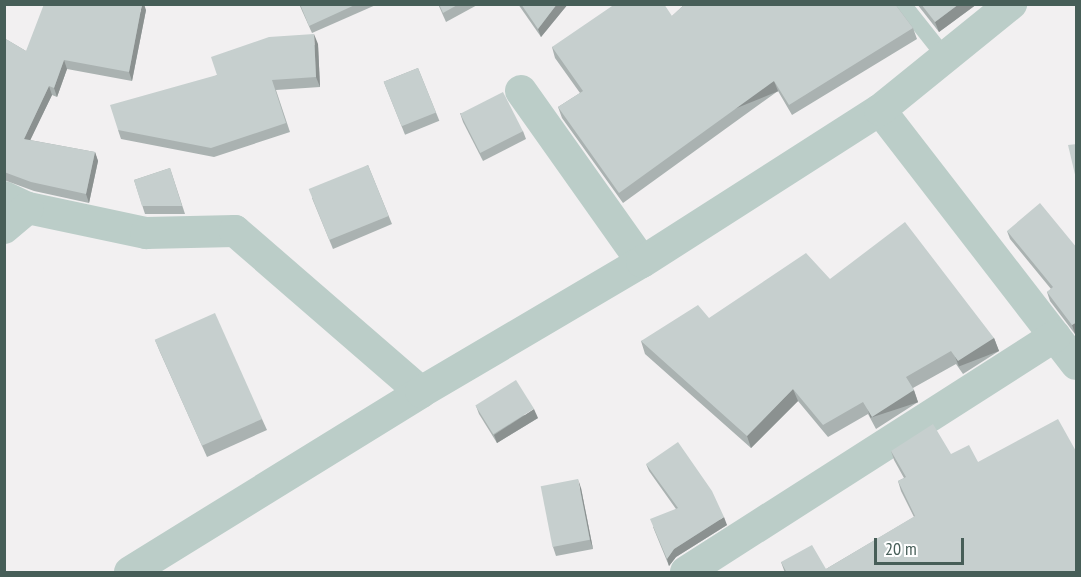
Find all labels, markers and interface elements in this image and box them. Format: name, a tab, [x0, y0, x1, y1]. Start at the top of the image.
scale bar	[877, 526, 967, 564]
text: 20 m	[885, 537, 917, 560]

